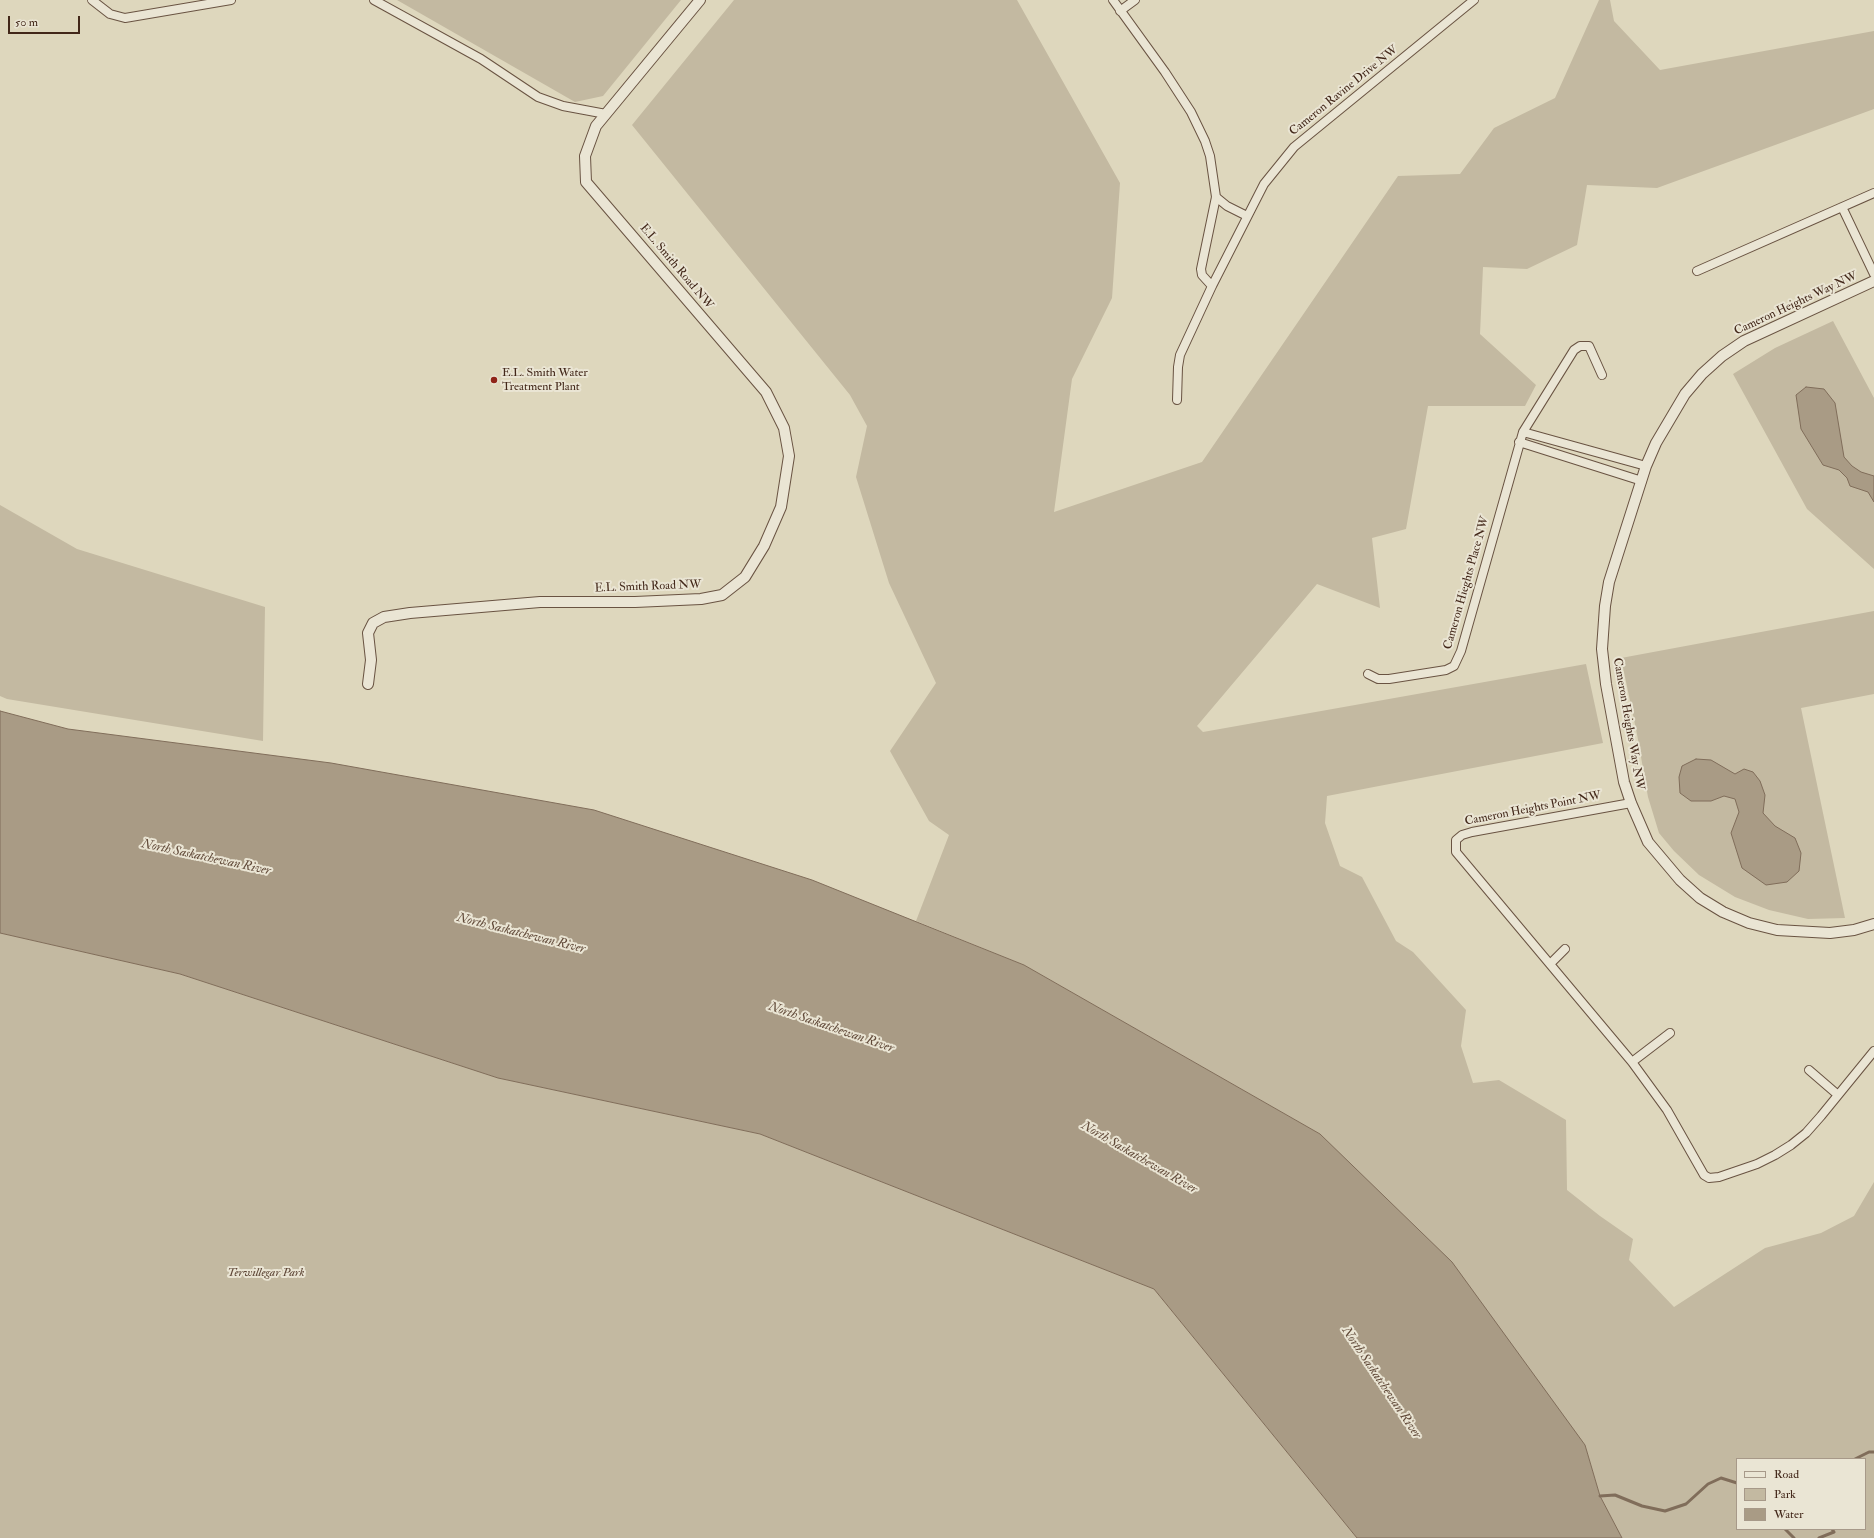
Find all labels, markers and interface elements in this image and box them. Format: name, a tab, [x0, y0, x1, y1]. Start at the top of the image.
scale bar	[10, 8, 82, 34]
text: 50 m	[15, 15, 38, 30]
street label: Cameron Ravine Drive NW	[1287, 43, 1401, 139]
street label: E.L. Smith Road NW	[636, 221, 716, 313]
street label: Cameron Heights Way NW	[1732, 269, 1860, 339]
place label: E.L. Smith Water Treatment Plant	[502, 366, 588, 394]
marker: E.L. Smith Water Treatment Plant	[489, 375, 499, 385]
street label: Cameron Hieghts Place NW	[1441, 515, 1493, 651]
street label: E.L. Smith Road NW	[594, 578, 702, 596]
street label: Cameron Heights Way NW	[1609, 657, 1647, 791]
street label: Cameron Heights Point NW	[1464, 789, 1602, 829]
water label: North Saskatchewan River	[140, 837, 272, 879]
water label: North Saskatchewan River	[455, 911, 587, 957]
water label: North Saskatchewan River	[766, 999, 896, 1057]
water label: North Saskatchewan River	[1078, 1118, 1200, 1198]
park label: Terwillegar Park	[228, 1266, 304, 1280]
water label: North Saskatchewan River	[1338, 1324, 1424, 1442]
legend	[1736, 1458, 1866, 1530]
text: Road	[1774, 1467, 1799, 1482]
text: Park	[1774, 1487, 1796, 1502]
text: Water	[1774, 1507, 1803, 1522]

